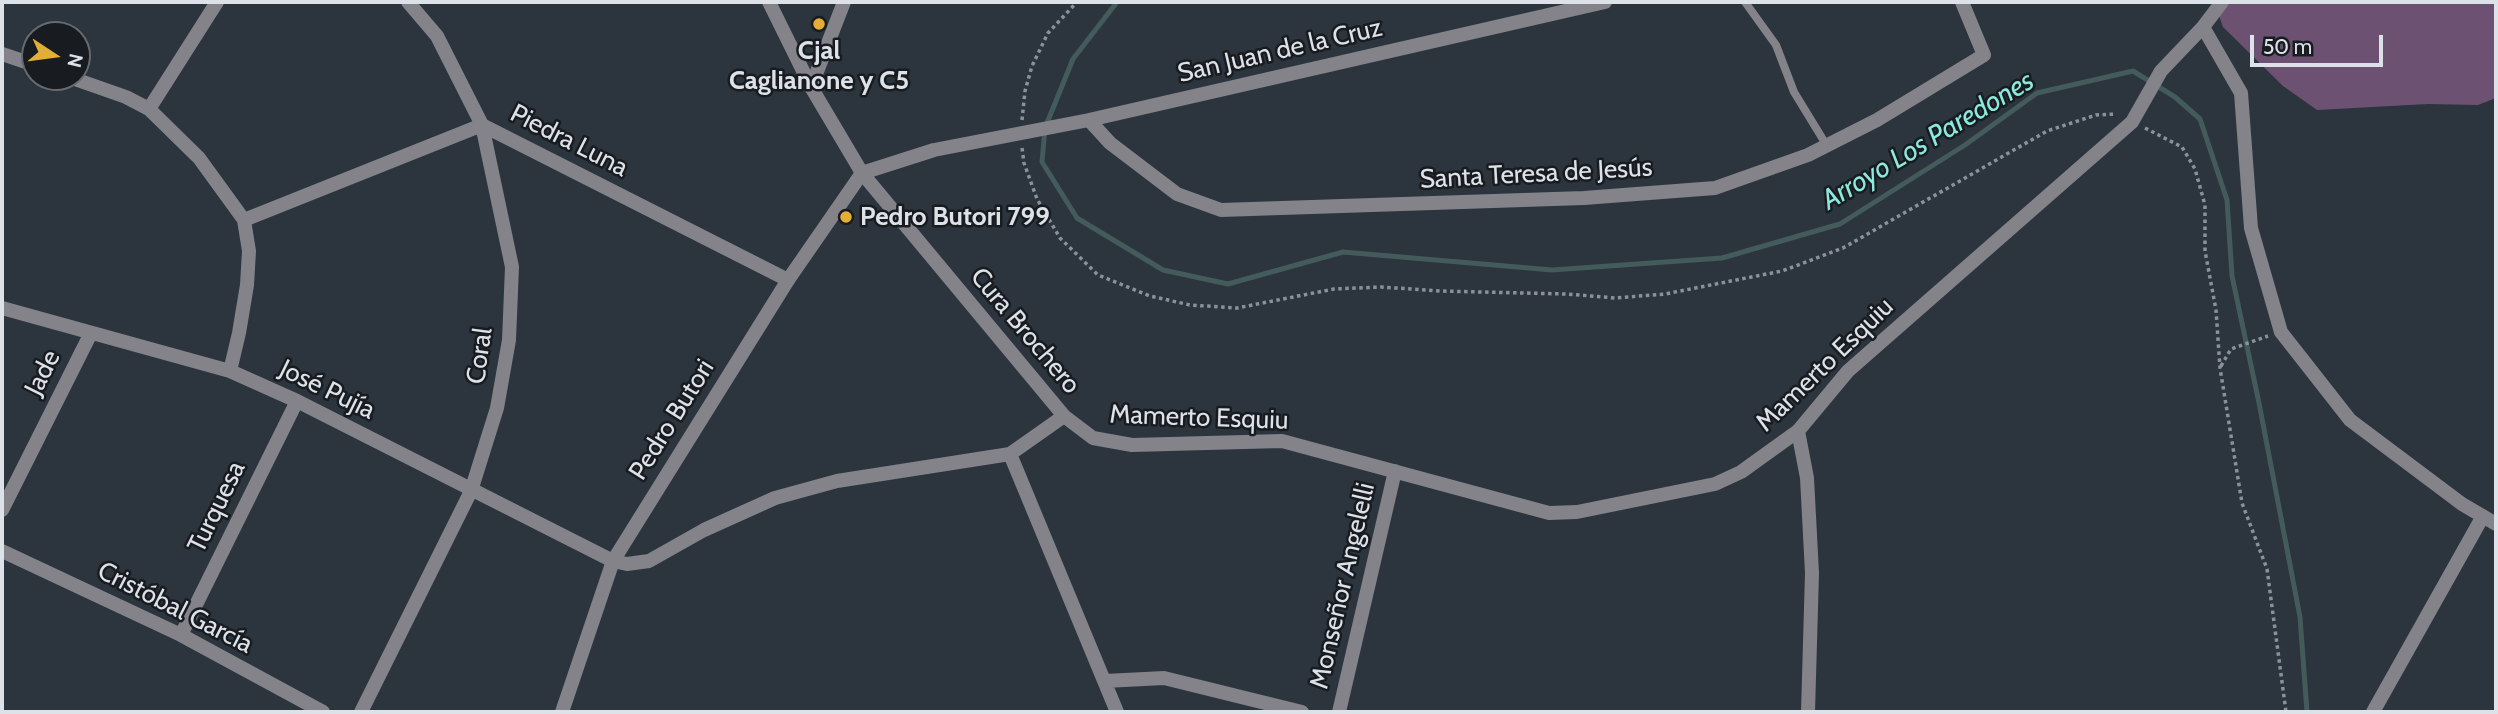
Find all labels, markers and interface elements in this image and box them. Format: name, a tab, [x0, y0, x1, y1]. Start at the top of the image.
street label: San Juan de la Cruz	[1175, 12, 1385, 90]
marker: Cjal Caglianone y C5	[811, 16, 827, 32]
north arrow	[21, 21, 91, 91]
scale bar	[2253, 21, 2386, 65]
text: 50 m	[2263, 34, 2312, 59]
place label: Cjal Caglianone y C5	[729, 35, 909, 96]
text: N	[62, 51, 88, 70]
water label: Arroyo Los Paredones	[1816, 64, 2040, 218]
street label: Piedra Luna	[505, 98, 633, 184]
street label: Santa Teresa de Jesús	[1419, 152, 1653, 196]
place label: Pedro Butori 799	[860, 201, 1050, 233]
marker: Pedro Butori 799	[838, 209, 854, 225]
street label: Cura Brochero	[963, 262, 1087, 400]
street label: Mamerto Esquiu	[1750, 292, 1900, 438]
street label: Coral	[461, 326, 499, 386]
street label: Jade	[19, 345, 67, 401]
street label: José Pujía	[274, 354, 380, 426]
street label: Pedro Butori	[623, 354, 721, 486]
street label: Mamerto Esquiu	[1109, 399, 1289, 437]
street label: Turquesa	[182, 456, 252, 558]
street label: Monseñor Angelelli	[1304, 480, 1382, 692]
street label: Cristóbal García	[92, 556, 258, 660]

